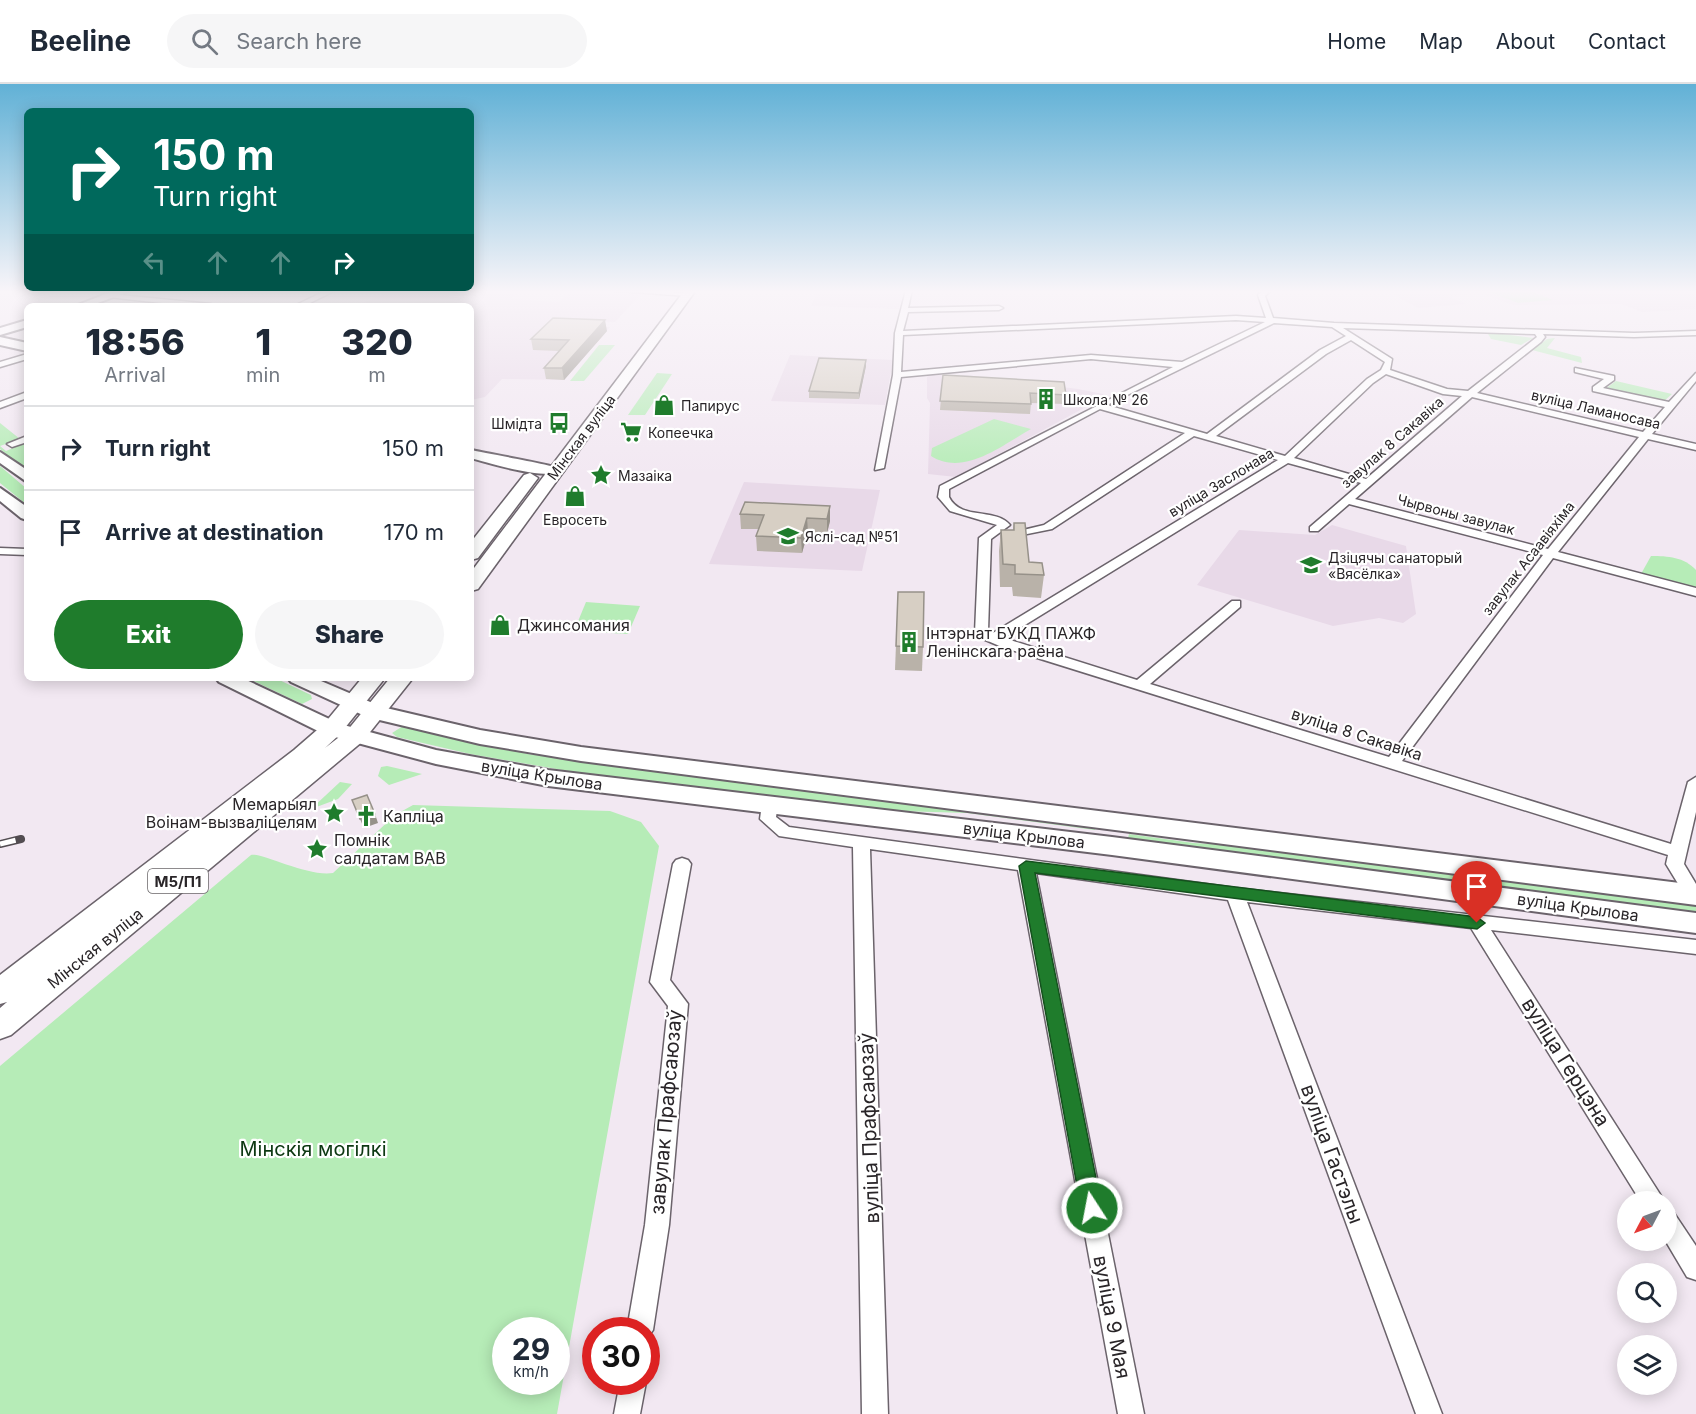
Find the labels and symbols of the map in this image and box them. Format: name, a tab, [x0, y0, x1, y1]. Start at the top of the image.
street label: вуліца Ламаносава	[1530, 386, 1662, 432]
building icon: Школа № 26	[1034, 387, 1058, 411]
street label: Мінская вуліца	[543, 391, 619, 483]
place label: Школа № 26	[1063, 391, 1148, 408]
shop icon: Папирус	[652, 393, 676, 417]
street label: завулак 8 Сакавіка	[1337, 393, 1447, 491]
place label: Папирус	[681, 397, 740, 414]
bus stop icon: Шмідта	[547, 411, 571, 435]
place label: Шмідта	[491, 415, 542, 432]
supermarket icon: Копеечка	[619, 420, 643, 444]
place label: Копеечка	[648, 424, 713, 441]
street label: вуліца Заслонава	[1165, 444, 1277, 520]
place icon: Мазаіка	[589, 463, 613, 487]
place label: Мазаіка	[618, 467, 672, 484]
shop icon: Евросеть	[563, 484, 587, 508]
street label: Чырвоны завулак	[1395, 490, 1517, 538]
street label: завулак Асаавіяхіма	[1478, 498, 1578, 618]
place label: Евросеть	[543, 511, 607, 528]
school or university icon: Яслі-сад №51	[776, 524, 800, 548]
place label: Яслі-сад №51	[805, 528, 898, 545]
place label: Дзіцячы санаторый «Вясёлка»	[1328, 549, 1462, 582]
school or university icon: Дзіцячы санаторый «Вясёлка»	[1299, 553, 1323, 577]
shop icon: Джинсомания	[488, 613, 512, 637]
place label: Джинсомания	[517, 615, 630, 635]
place label: Інтэрнат БУКД ПАЖФ Ленінскага раёна	[926, 623, 1096, 661]
building icon: Інтэрнат БУКД ПАЖФ Ленінскага раёна	[897, 630, 921, 654]
street label: вуліца 8 Сакавіка	[1289, 703, 1425, 765]
street label: вуліца Крылова	[480, 756, 604, 794]
place label: Мемарыял Воінам-вызваліцелям	[146, 794, 317, 832]
place icon: Мемарыял Воінам-вызваліцелям	[322, 801, 346, 825]
church icon: Капліца	[354, 804, 378, 828]
place label: Капліца	[383, 806, 444, 826]
street label: вуліца Крылова	[962, 818, 1086, 852]
place label: Помнік салдатам ВАВ	[334, 830, 446, 868]
place icon: Помнік салдатам ВАВ	[305, 837, 329, 861]
pin	[1451, 861, 1502, 923]
road number: М5/П1	[148, 869, 208, 893]
street label: вуліца Крылова	[1516, 889, 1640, 925]
street label: Мінская вуліца	[43, 903, 147, 993]
street label: вуліца Герцэна	[1517, 993, 1615, 1131]
street label: завулак Прафсаюзаў	[645, 1008, 687, 1216]
street label: вуліца Прафсаюзаў	[854, 1032, 884, 1224]
street label: вуліца Гастэлы	[1296, 1081, 1368, 1227]
park label: Мінскія могілкі	[239, 1137, 387, 1161]
position arrow	[1060, 1176, 1124, 1240]
north arrow	[1617, 1191, 1677, 1251]
street label: вуліца 9 Мая	[1088, 1253, 1136, 1381]
speed limit sign: 30	[582, 1317, 660, 1395]

